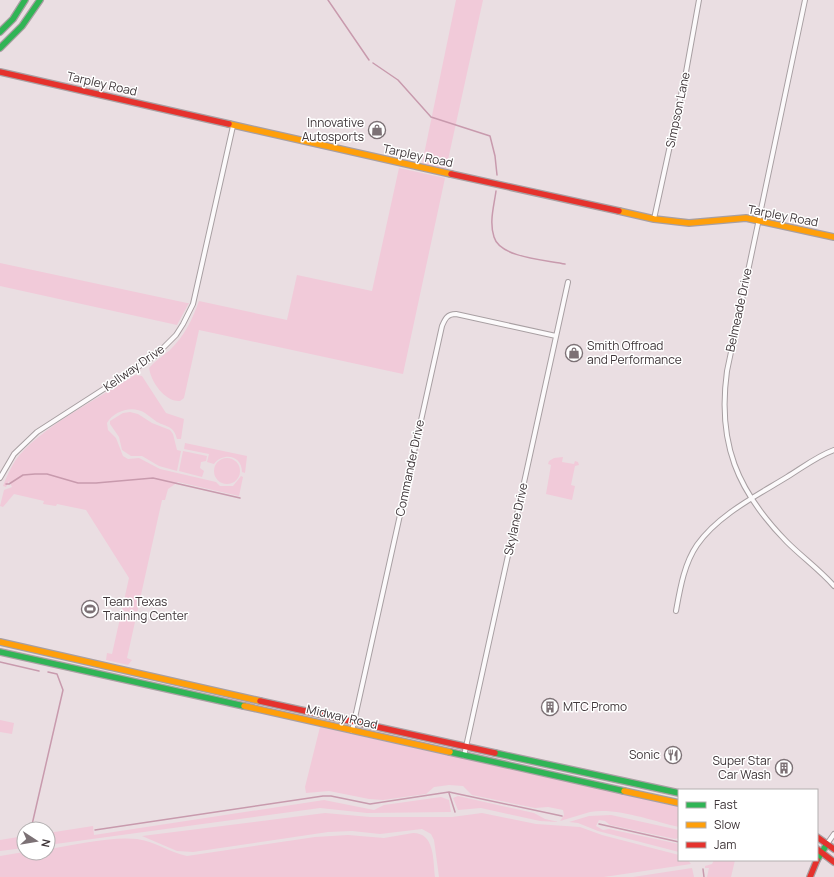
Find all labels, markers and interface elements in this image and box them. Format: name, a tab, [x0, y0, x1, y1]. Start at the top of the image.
street label: Tarpley Road	[65, 67, 139, 100]
street label: Simpson Lane	[661, 70, 694, 149]
place label: Innovative Autosports	[302, 114, 364, 145]
shop icon: Innovative Autosports	[367, 120, 387, 140]
street label: Tarpley Road	[381, 140, 455, 171]
street label: Tarpley Road	[746, 200, 820, 231]
street label: Belmeade Drive	[721, 266, 756, 353]
place label: Smith Offroad and Performance	[587, 337, 682, 368]
street label: Kellway Drive	[100, 340, 168, 395]
shop icon: Smith Offroad and Performance	[564, 343, 584, 363]
street label: Commander Drive	[391, 418, 428, 518]
street label: Skylane Drive	[500, 481, 531, 557]
place label: Team Texas Training Center	[103, 593, 189, 624]
sports icon: Team Texas Training Center	[80, 599, 100, 619]
building icon: MTC Promo	[540, 697, 560, 717]
place label: MTC Promo	[563, 698, 627, 715]
street label: Midway Road	[305, 700, 379, 733]
restaurant icon: Sonic	[663, 745, 683, 765]
place label: Sonic	[629, 746, 660, 763]
place label: Super Star Car Wash	[712, 752, 772, 783]
building icon: Super Star Car Wash	[774, 758, 794, 778]
legend	[678, 789, 818, 861]
text: Fast	[714, 796, 738, 813]
text: Slow	[714, 816, 740, 833]
north arrow	[16, 821, 56, 861]
text: Jam	[714, 836, 736, 853]
text: N	[38, 838, 54, 849]

